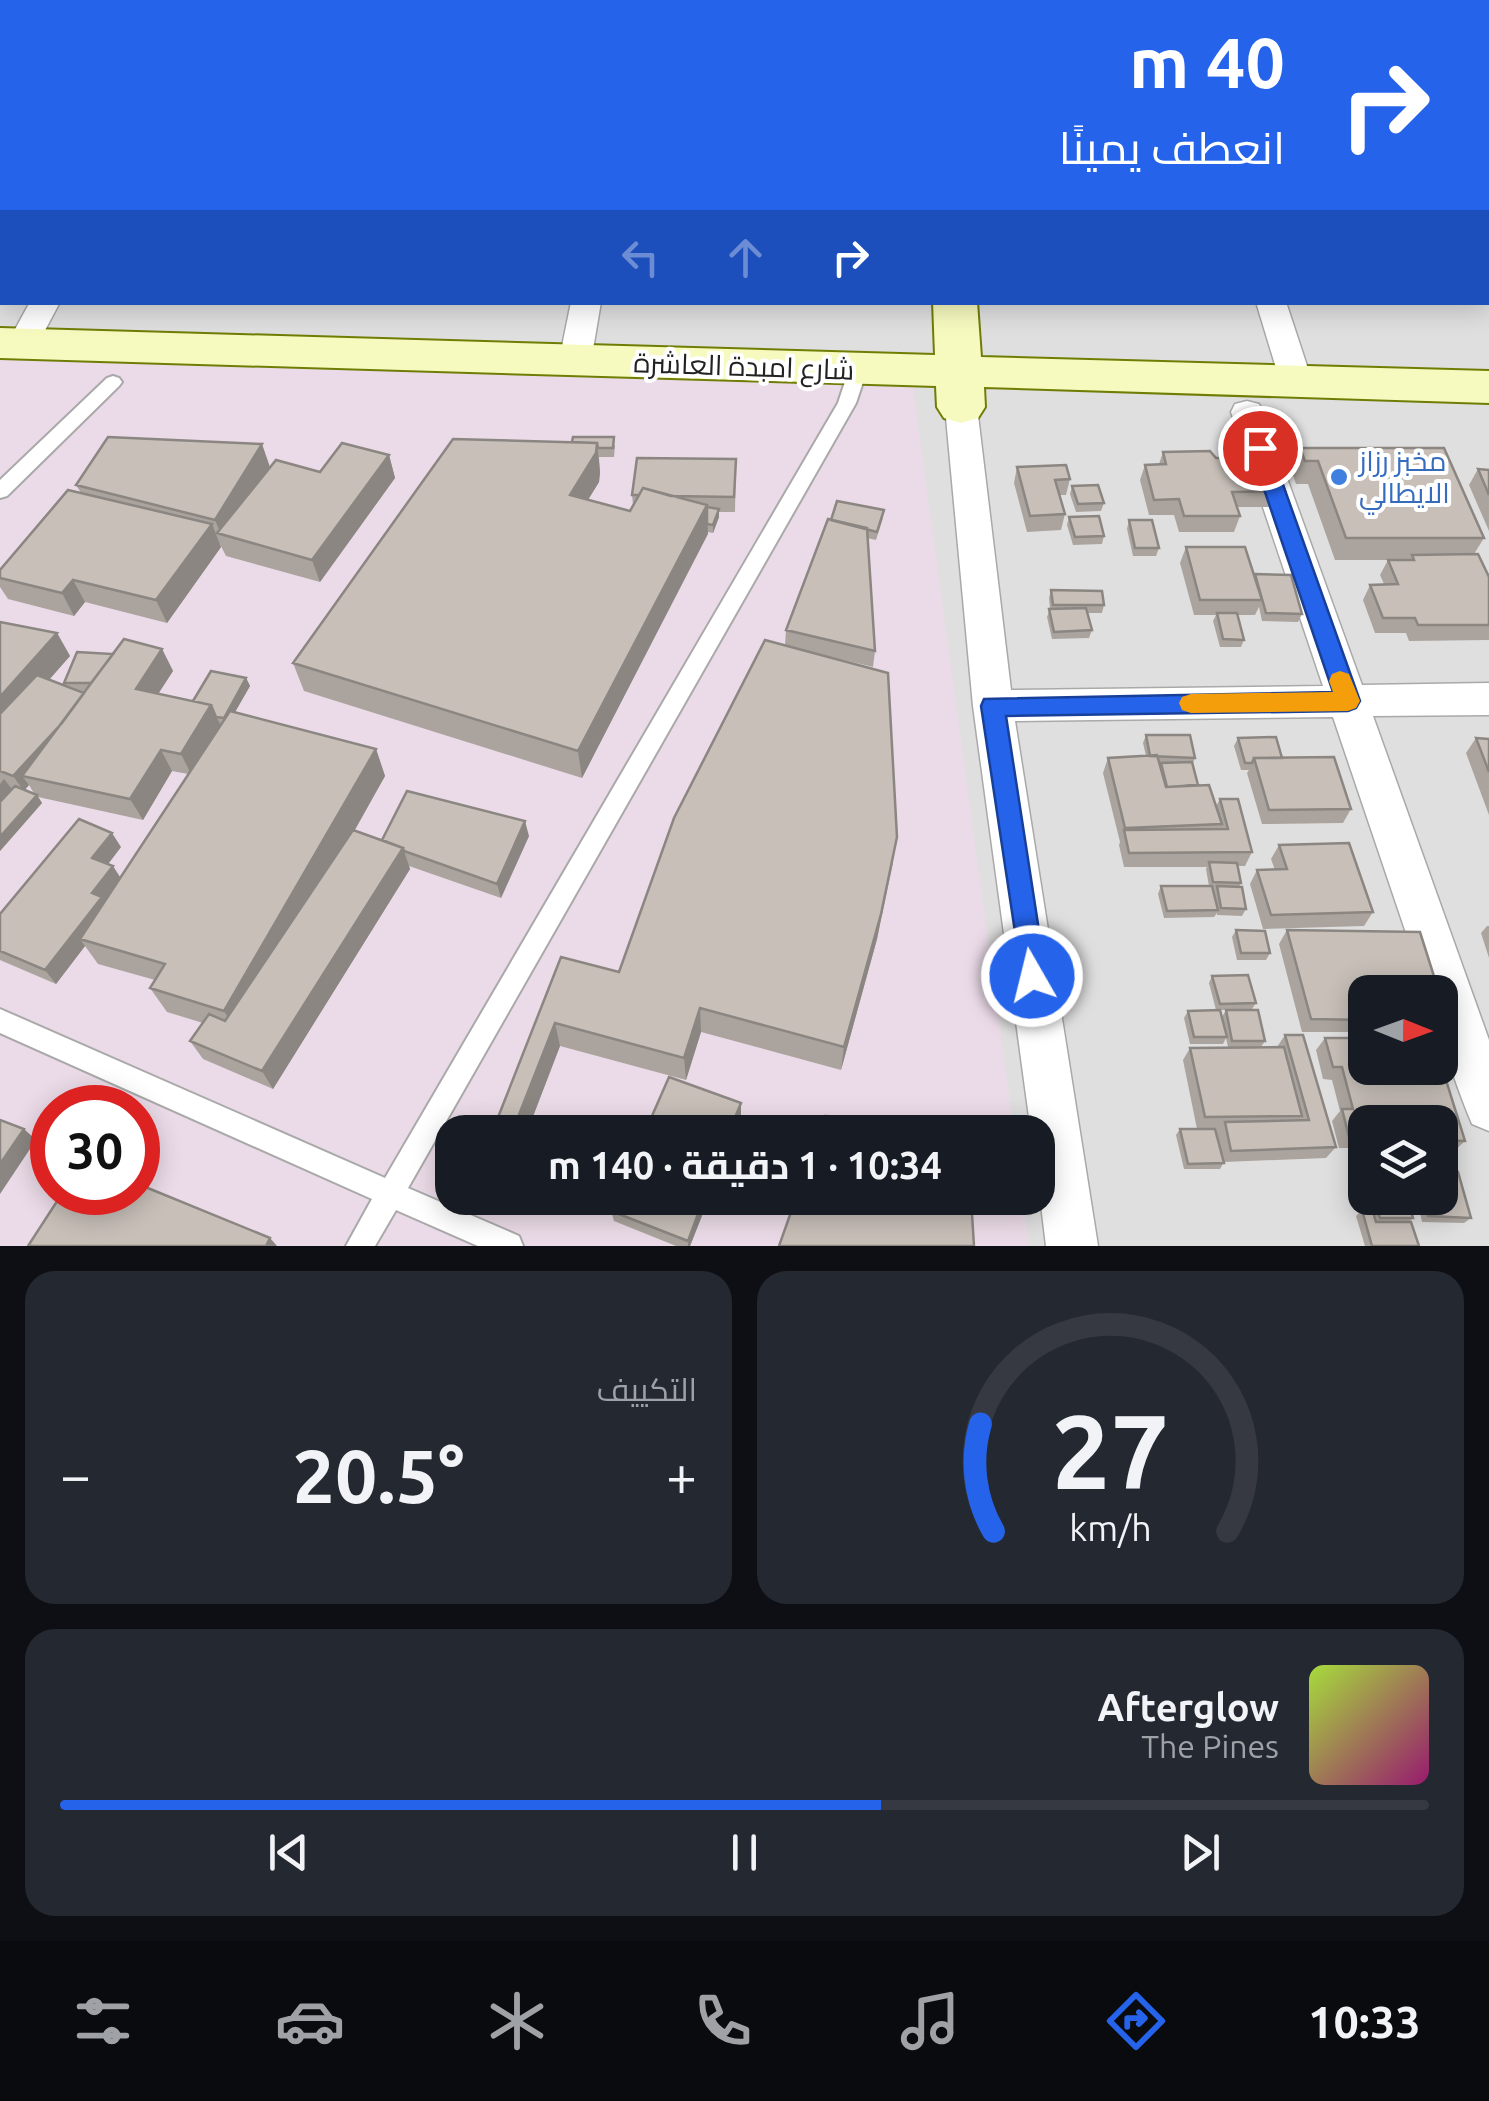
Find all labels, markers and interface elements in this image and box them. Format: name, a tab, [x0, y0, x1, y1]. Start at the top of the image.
text: 40 m	[1129, 23, 1285, 101]
icon: right	[1320, 40, 1450, 170]
text: انعطف يمينًا	[1059, 122, 1285, 173]
icon: left	[613, 230, 668, 285]
icon: ahead	[718, 230, 773, 285]
icon: right	[823, 230, 878, 285]
street label: شارع امبدة العاشرة	[633, 346, 855, 389]
pin	[1218, 406, 1303, 491]
icon: arrive	[1233, 421, 1288, 476]
place label: مخبز رزاز الايطالي	[1357, 445, 1450, 515]
marker: مخبز رزاز الايطالي	[1328, 466, 1350, 488]
position arrow	[980, 924, 1084, 1028]
north arrow	[1348, 975, 1458, 1085]
map controls	[1348, 975, 1458, 1215]
speed limit sign: 30	[30, 1085, 160, 1215]
button: layers	[1348, 1105, 1458, 1215]
text: 10:34 · 1 دقيقة · 140 m	[548, 1144, 942, 1186]
text: التكييف	[597, 1371, 697, 1407]
text: 27	[1052, 1392, 1169, 1509]
text: 20.5°	[293, 1433, 464, 1517]
text: −	[60, 1444, 91, 1505]
text: +	[666, 1444, 697, 1505]
text: km/h	[1069, 1508, 1152, 1548]
text: Afterglow	[1097, 1686, 1279, 1728]
text: The Pines	[1141, 1728, 1279, 1764]
icon: previous	[261, 1825, 316, 1880]
icon: pause	[717, 1825, 772, 1880]
icon: next	[1173, 1825, 1228, 1880]
icon: filters	[68, 1986, 138, 2056]
icon: car	[275, 1986, 345, 2056]
icon: climate	[482, 1986, 552, 2056]
icon: phone	[688, 1986, 758, 2056]
icon: music	[895, 1986, 965, 2056]
icon: directions	[1101, 1986, 1171, 2056]
text: 10:33	[1308, 1996, 1421, 2047]

